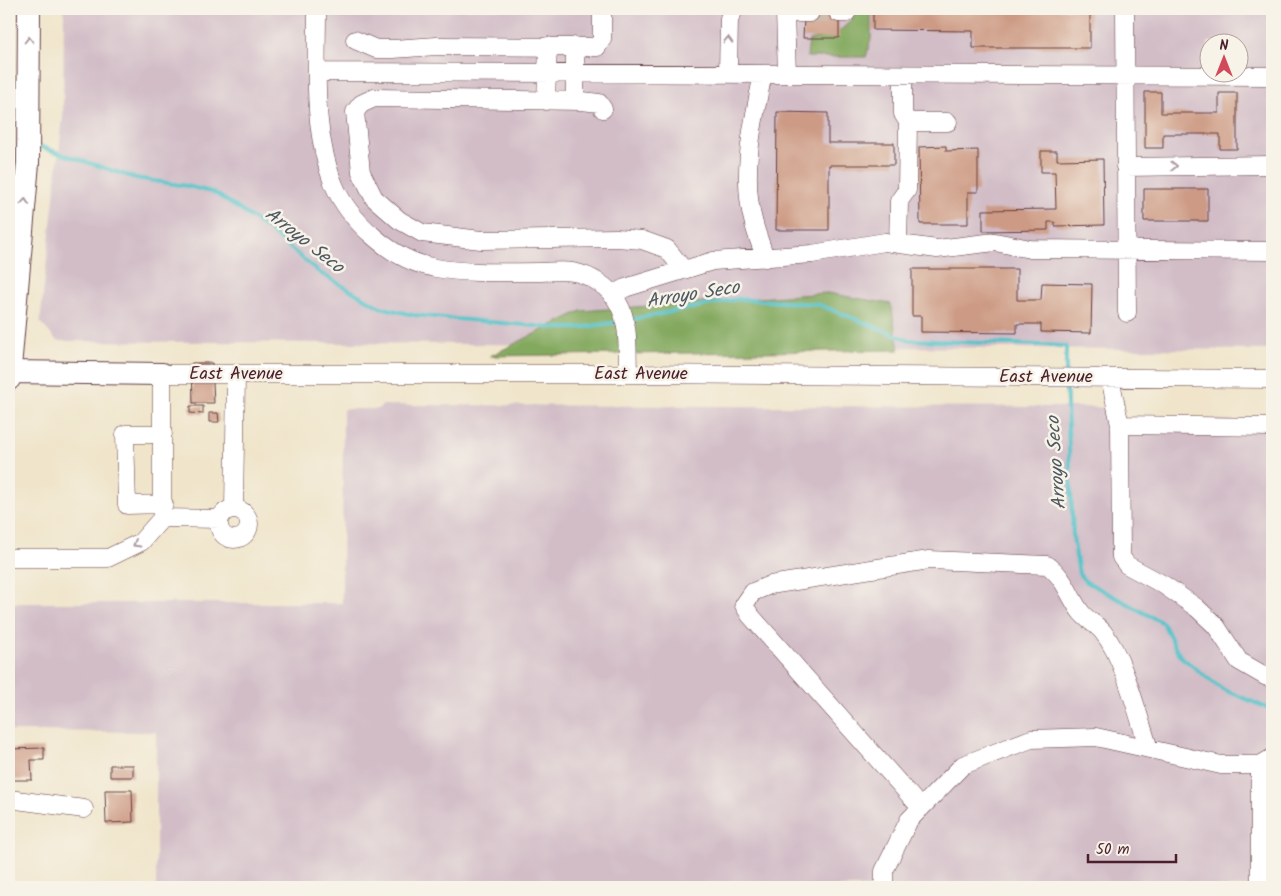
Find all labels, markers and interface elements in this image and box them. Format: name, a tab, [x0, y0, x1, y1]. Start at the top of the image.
north arrow	[1198, 32, 1248, 82]
text: N	[1220, 35, 1229, 57]
one-way arrow	[24, 36, 34, 44]
one-way arrow	[723, 36, 733, 44]
one-way arrow	[1170, 161, 1178, 171]
one-way arrow	[19, 198, 30, 206]
water label: Arroyo Seco	[258, 200, 351, 282]
water label: Arroyo Seco	[644, 273, 743, 317]
street label: East Avenue	[189, 360, 283, 389]
street label: East Avenue	[594, 360, 688, 389]
street label: East Avenue	[999, 363, 1093, 392]
water label: Arroyo Seco	[1039, 414, 1075, 511]
one-way arrow	[132, 538, 141, 548]
scale bar	[1088, 831, 1176, 863]
text: 50 m	[1096, 838, 1130, 862]

